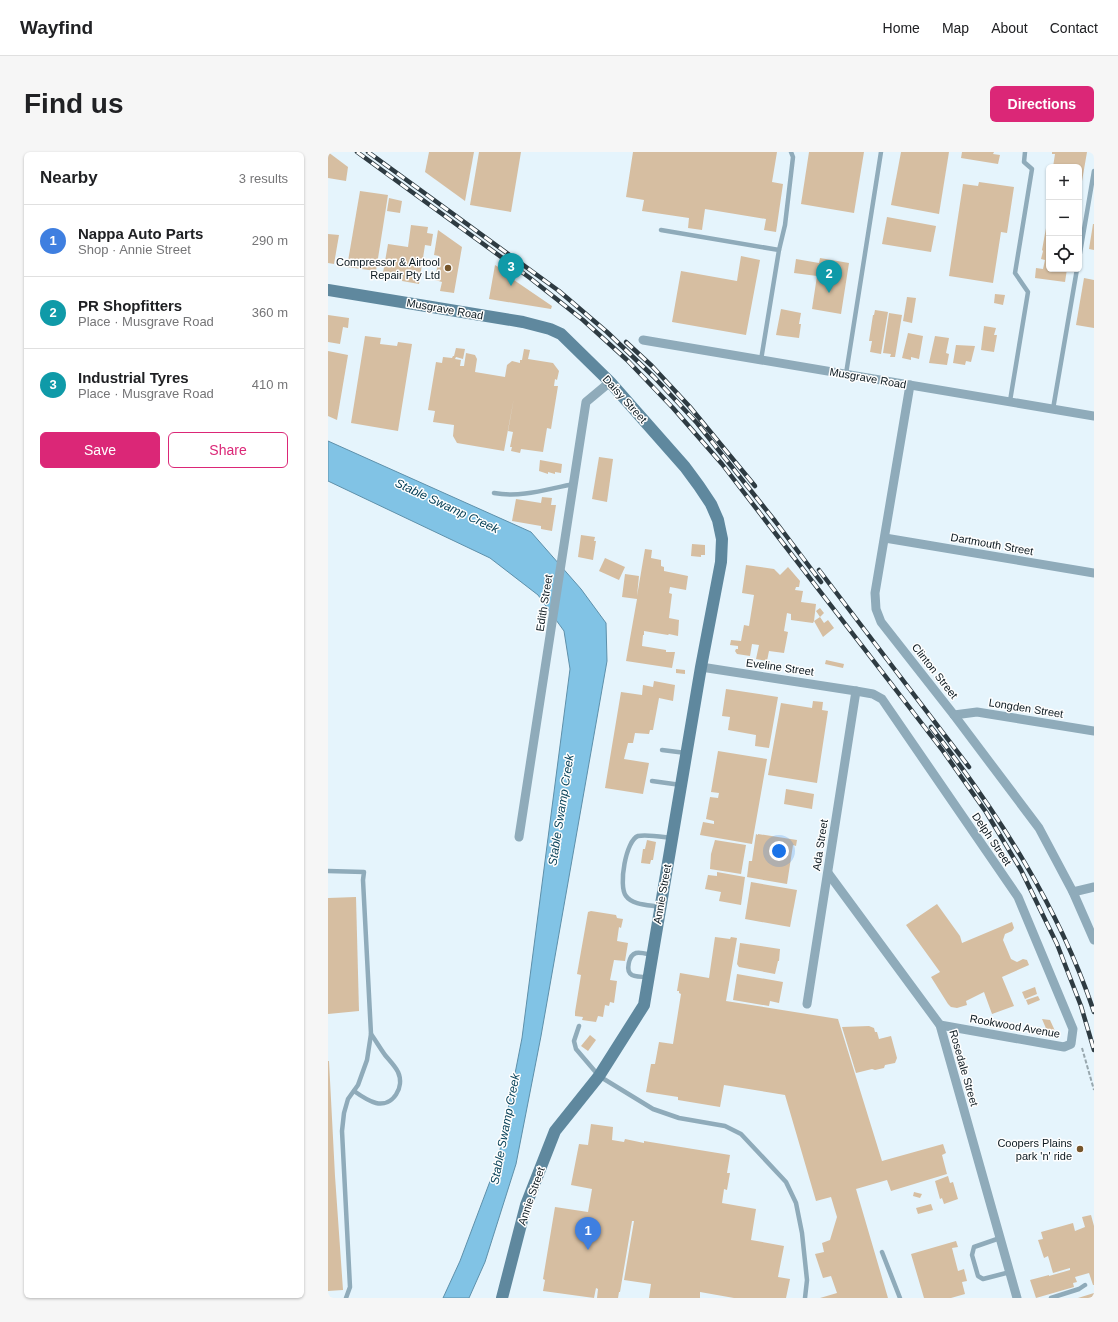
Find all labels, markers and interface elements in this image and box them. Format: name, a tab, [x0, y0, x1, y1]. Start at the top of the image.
text: Wayfind	[20, 17, 93, 38]
text: Home	[883, 20, 920, 36]
text: Map	[942, 20, 969, 36]
text: About	[991, 20, 1028, 36]
text: Contact	[1050, 20, 1098, 36]
button: Directions	[990, 86, 1094, 122]
text: Find us	[24, 88, 124, 119]
map controls	[1046, 164, 1082, 272]
button: +	[1046, 164, 1082, 200]
text: Nearby	[40, 168, 98, 187]
text: 3 results	[239, 171, 288, 186]
button: −	[1046, 200, 1082, 236]
text: Nappa Auto Parts	[78, 225, 203, 242]
text: 1	[49, 233, 57, 248]
text: 290 m	[252, 233, 288, 248]
button: locate	[1046, 236, 1082, 272]
text: Shop · Annie Street	[78, 242, 191, 257]
pin: 3	[498, 253, 524, 286]
place label: Compressor & Airtool Repair Pty Ltd	[336, 256, 440, 281]
pin: 2	[816, 260, 842, 293]
marker: Compressor & Airtool Repair Pty Ltd	[443, 263, 453, 273]
street label: Musgrave Road	[406, 296, 484, 322]
text: PR Shopfitters	[78, 297, 182, 314]
text: 2	[49, 305, 57, 320]
text: 360 m	[252, 305, 288, 320]
text: Place · Musgrave Road	[78, 314, 214, 329]
street label: Musgrave Road	[829, 365, 907, 391]
text: Industrial Tyres	[78, 369, 189, 386]
street label: Daisy Street	[600, 373, 650, 425]
text: 3	[49, 377, 57, 392]
text: 410 m	[252, 377, 288, 392]
text: Place · Musgrave Road	[78, 386, 214, 401]
button: Save	[40, 432, 160, 468]
button: Share	[168, 432, 288, 468]
water label: Stable Swamp Creek	[393, 476, 502, 537]
street label: Dartmouth Street	[950, 531, 1034, 557]
street label: Edith Street	[534, 574, 554, 632]
street label: Clinton Street	[910, 641, 960, 701]
street label: Eveline Street	[745, 656, 815, 678]
street label: Longden Street	[988, 696, 1064, 720]
water label: Stable Swamp Creek	[545, 752, 577, 867]
street label: Delph Street	[970, 810, 1014, 868]
street label: Ada Street	[810, 818, 830, 872]
your location	[769, 841, 789, 861]
street label: Annie Street	[651, 863, 673, 925]
street label: Rookwood Avenue	[969, 1012, 1061, 1040]
street label: Rosedale Street	[947, 1028, 981, 1108]
water label: Stable Swamp Creek	[487, 1071, 523, 1186]
place label: Coopers Plains park 'n' ride	[997, 1137, 1073, 1162]
marker: Coopers Plains park 'n' ride	[1075, 1144, 1085, 1154]
street label: Annie Street	[515, 1165, 547, 1227]
pin: 1	[575, 1217, 601, 1250]

